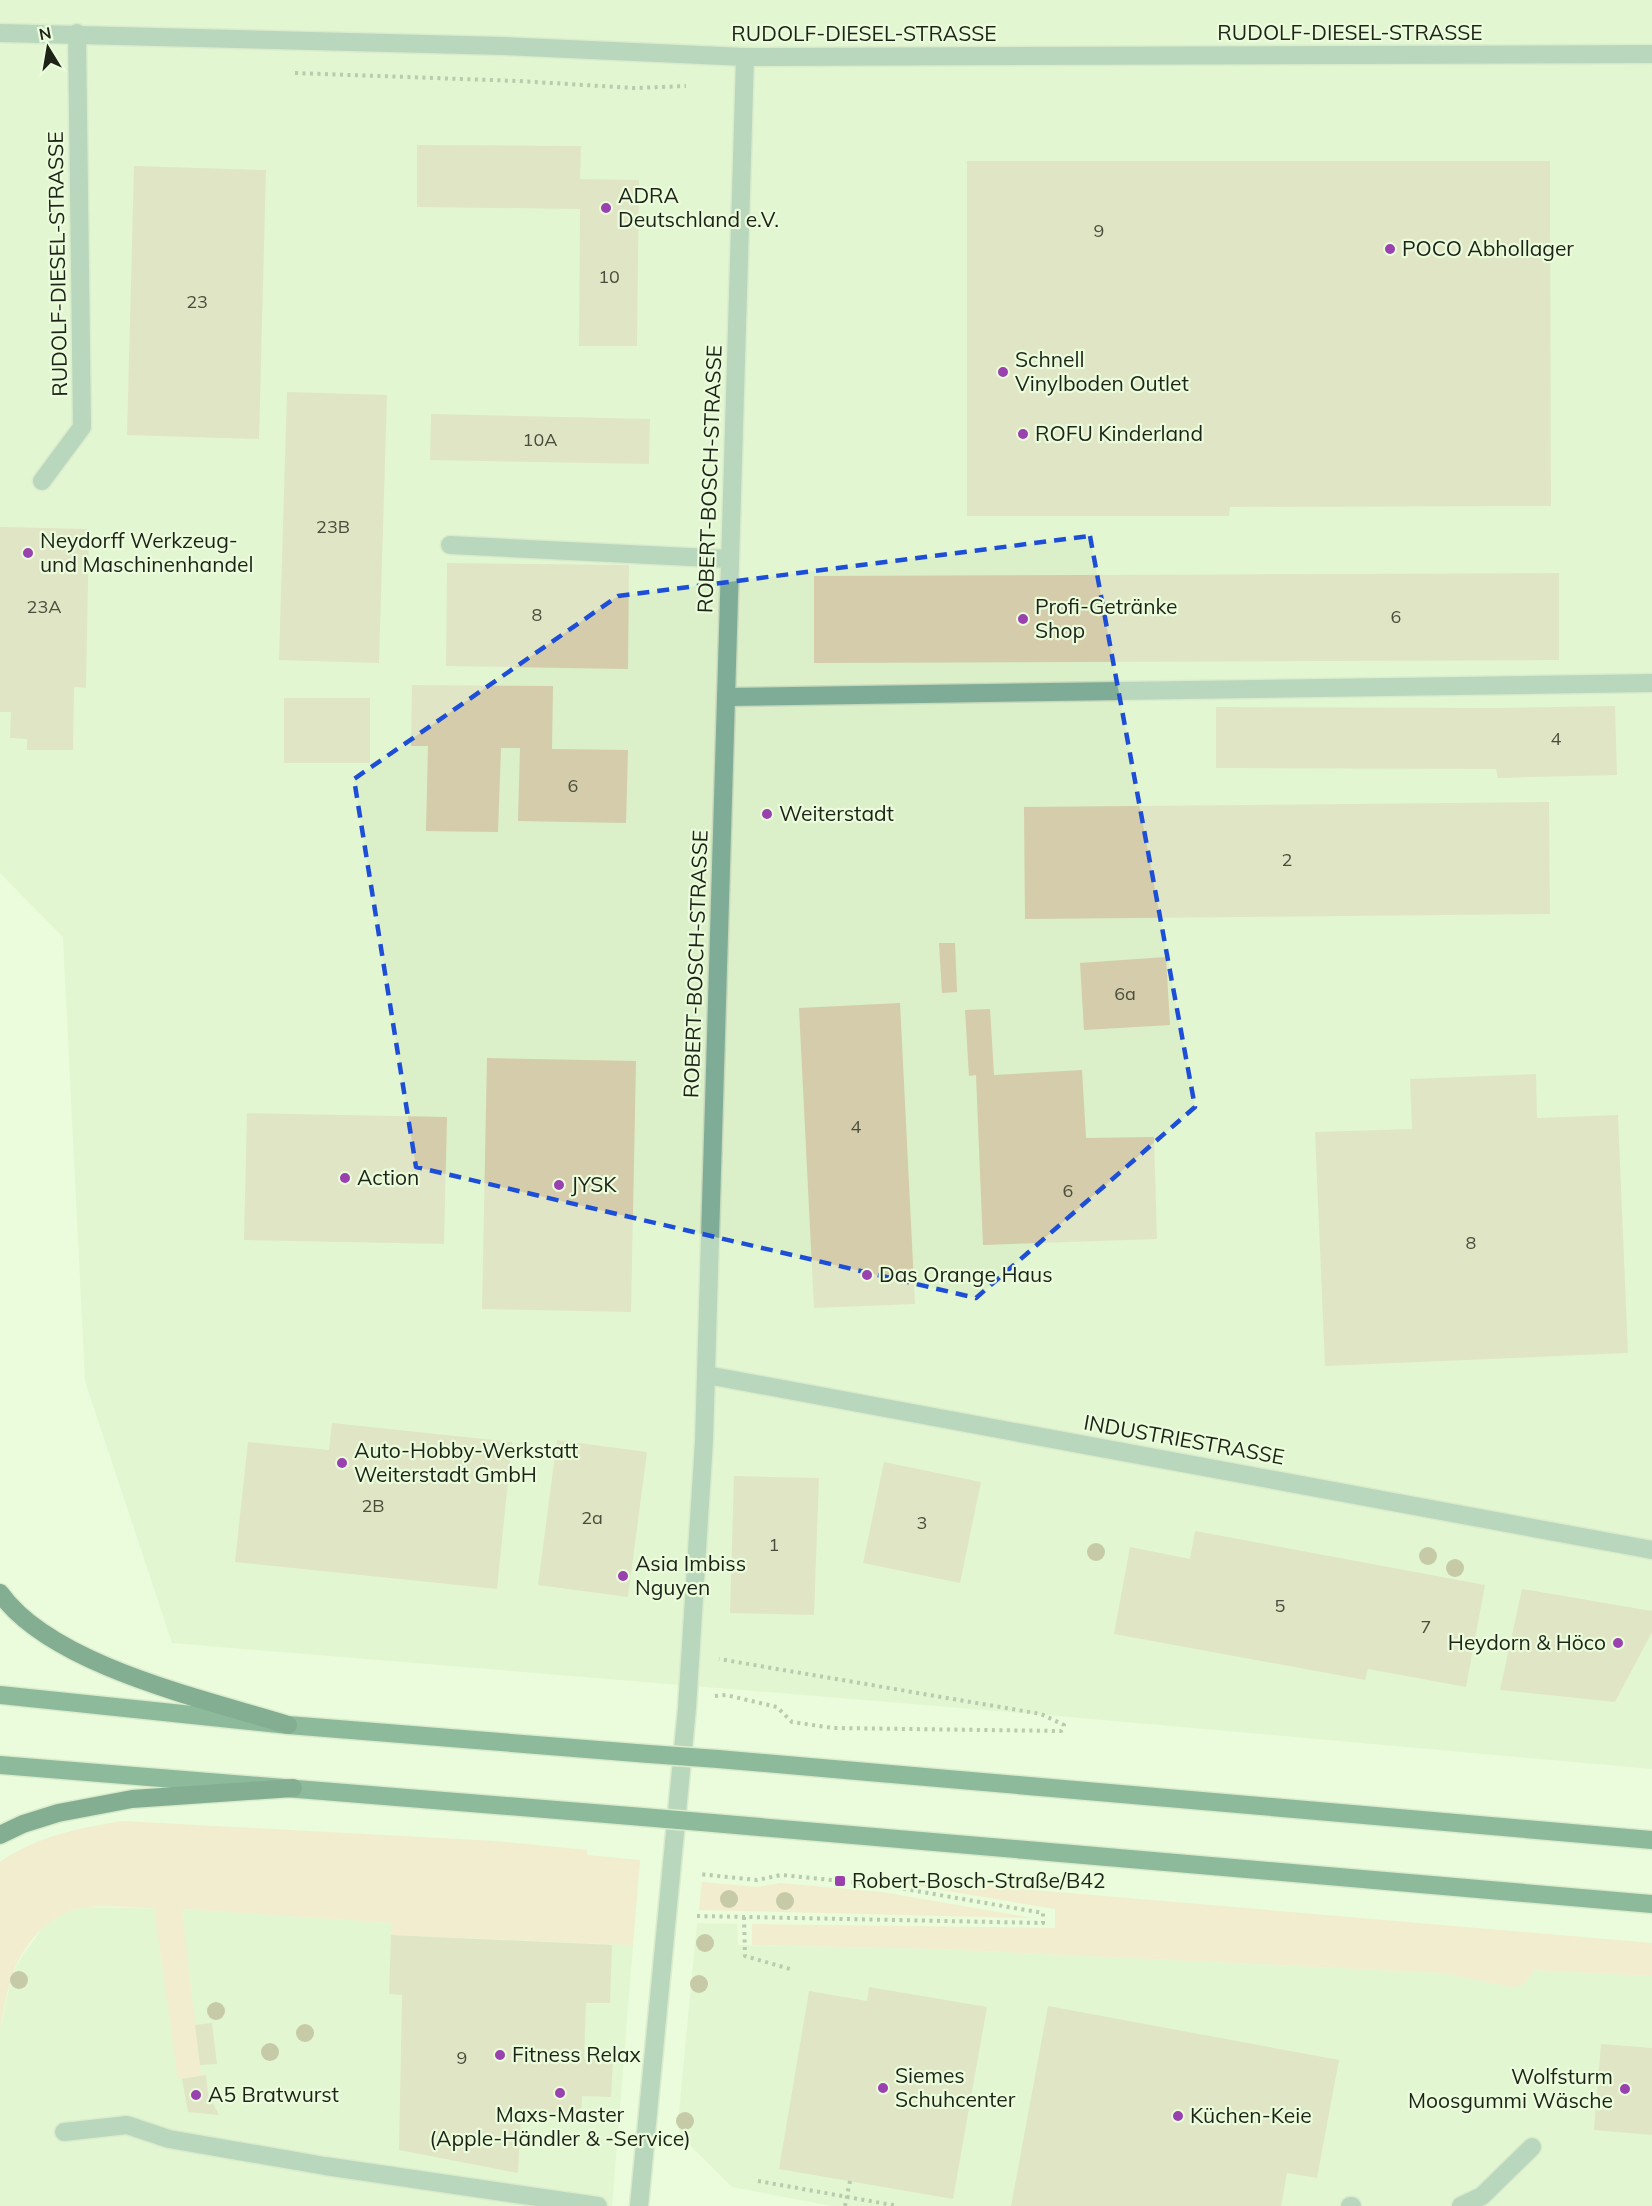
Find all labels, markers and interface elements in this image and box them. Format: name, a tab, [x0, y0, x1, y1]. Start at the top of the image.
north arrow	[18, 18, 78, 78]
street label: RUDOLF-DIESEL-STRASSE	[1217, 19, 1483, 45]
street label: RUDOLF-DIESEL-STRASSE	[731, 20, 997, 46]
text: N	[37, 22, 53, 44]
street label: RUDOLF-DIESEL-STRASSE	[42, 131, 72, 397]
place label: ADRA Deutschland e.V.	[618, 182, 779, 232]
marker: ADRA Deutschland e.V.	[599, 201, 613, 215]
house number: 9	[1094, 219, 1104, 242]
place label: POCO Abhollager	[1402, 235, 1574, 261]
marker: POCO Abhollager	[1383, 242, 1397, 256]
house number: 10	[598, 265, 620, 288]
house number: 23	[186, 290, 208, 313]
street label: ROBERT-BOSCH-STRASSE	[691, 344, 727, 613]
place label: Schnell Vinylboden Outlet	[1015, 346, 1189, 396]
marker: Schnell Vinylboden Outlet	[996, 365, 1010, 379]
place label: ROFU Kinderland	[1035, 420, 1203, 446]
marker: ROFU Kinderland	[1016, 427, 1030, 441]
house number: 10A	[523, 428, 557, 451]
house number: 23B	[316, 515, 350, 538]
place label: Neydorff Werkzeug- und Maschinenhandel	[40, 527, 254, 577]
marker: Neydorff Werkzeug- und Maschinenhandel	[21, 546, 35, 560]
place label: Profi-Getränke Shop	[1035, 593, 1178, 643]
house number: 23A	[27, 595, 61, 618]
house number: 8	[532, 603, 542, 626]
house number: 6	[1391, 605, 1401, 628]
marker: Profi-Getränke Shop	[1016, 612, 1030, 626]
house number: 4	[1551, 727, 1562, 750]
house number: 6	[568, 774, 578, 797]
place label: Weiterstadt	[779, 800, 894, 826]
marker: Weiterstadt	[760, 807, 774, 821]
street label: ROBERT-BOSCH-STRASSE	[677, 829, 713, 1098]
house number: 2	[1282, 848, 1292, 871]
house number: 6a	[1114, 982, 1136, 1005]
house number: 4	[851, 1115, 862, 1138]
place label: Action	[357, 1164, 419, 1190]
marker: Action	[338, 1171, 352, 1185]
place label: JYSK	[571, 1171, 617, 1197]
marker: JYSK	[552, 1178, 566, 1192]
house number: 6	[1063, 1179, 1073, 1202]
house number: 8	[1466, 1231, 1476, 1254]
place label: Das Orange Haus	[879, 1261, 1053, 1287]
marker: Das Orange Haus	[860, 1268, 874, 1282]
street label: INDUSTRIESTRASSE	[1082, 1409, 1287, 1469]
place label: Auto-Hobby-Werkstatt Weiterstadt GmbH	[354, 1437, 578, 1487]
marker: Auto-Hobby-Werkstatt Weiterstadt GmbH	[335, 1456, 349, 1470]
house number: 2B	[361, 1494, 385, 1517]
house number: 2a	[581, 1506, 603, 1529]
house number: 3	[917, 1511, 927, 1534]
house number: 1	[769, 1533, 779, 1556]
place label: Asia Imbiss Nguyen	[635, 1550, 746, 1600]
marker: Asia Imbiss Nguyen	[616, 1569, 630, 1583]
house number: 5	[1275, 1594, 1286, 1617]
house number: 7	[1421, 1615, 1431, 1638]
place label: Heydorn & Höco	[1448, 1629, 1606, 1655]
marker: Heydorn & Höco	[1611, 1636, 1625, 1650]
place label: Robert-Bosch-Straße/B42	[852, 1867, 1105, 1893]
marker: Robert-Bosch-Straße/B42	[833, 1874, 847, 1888]
place label: Fitness Relax	[512, 2041, 641, 2067]
house number: 9	[457, 2046, 467, 2069]
marker: Fitness Relax	[493, 2048, 507, 2062]
place label: Siemes Schuhcenter	[895, 2062, 1016, 2112]
place label: Wolfsturm Moosgummi Wäsche	[1408, 2063, 1613, 2113]
place label: A5 Bratwurst	[208, 2081, 339, 2107]
marker: Siemes Schuhcenter	[876, 2081, 890, 2095]
marker: Wolfsturm Moosgummi Wäsche	[1618, 2082, 1632, 2096]
marker: Maxs-Master (Apple-Händler & -Service)	[553, 2086, 567, 2100]
marker: A5 Bratwurst	[189, 2088, 203, 2102]
place label: Maxs-Master (Apple-Händler & -Service)	[429, 2101, 691, 2151]
place label: Küchen-Keie	[1190, 2102, 1312, 2128]
marker: Küchen-Keie	[1171, 2109, 1185, 2123]

